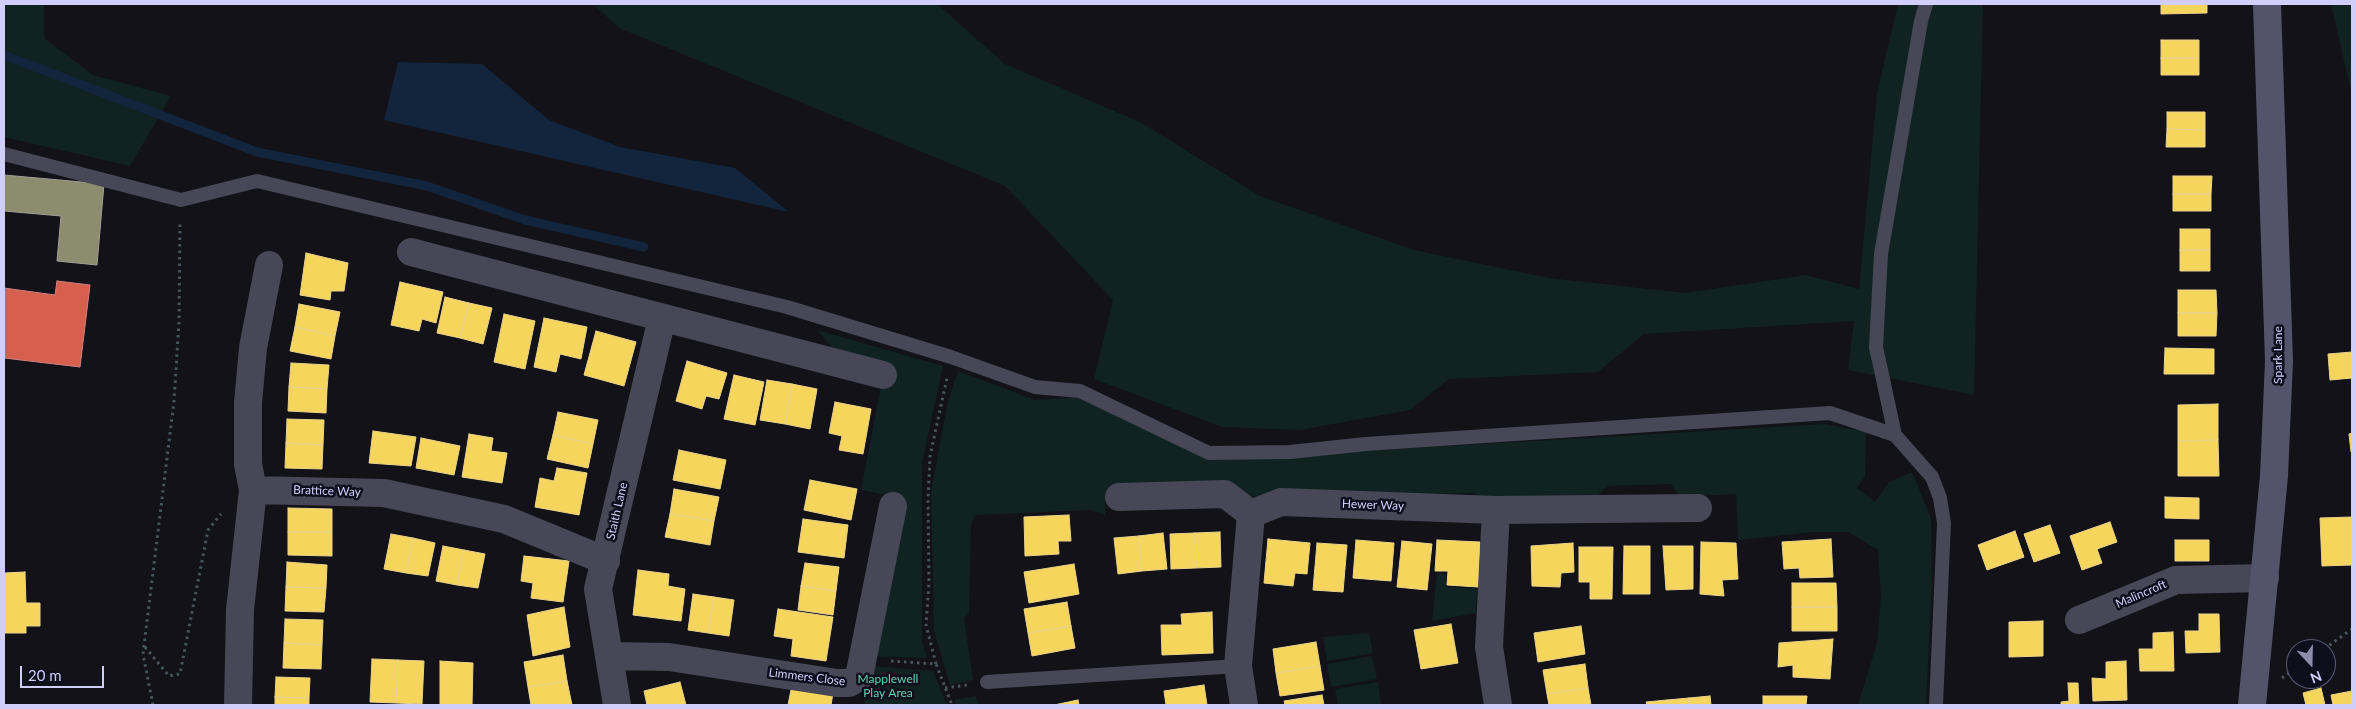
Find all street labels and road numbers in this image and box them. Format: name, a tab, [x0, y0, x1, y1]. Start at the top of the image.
street label: Spark Lane	[2271, 326, 2285, 384]
street label: Staith Lane	[603, 481, 631, 541]
street label: Brattice Way	[293, 483, 361, 499]
street label: Hewer Way	[1342, 497, 1404, 513]
street label: Malincroft	[2113, 577, 2169, 611]
street label: Limmers Close	[768, 665, 846, 689]

